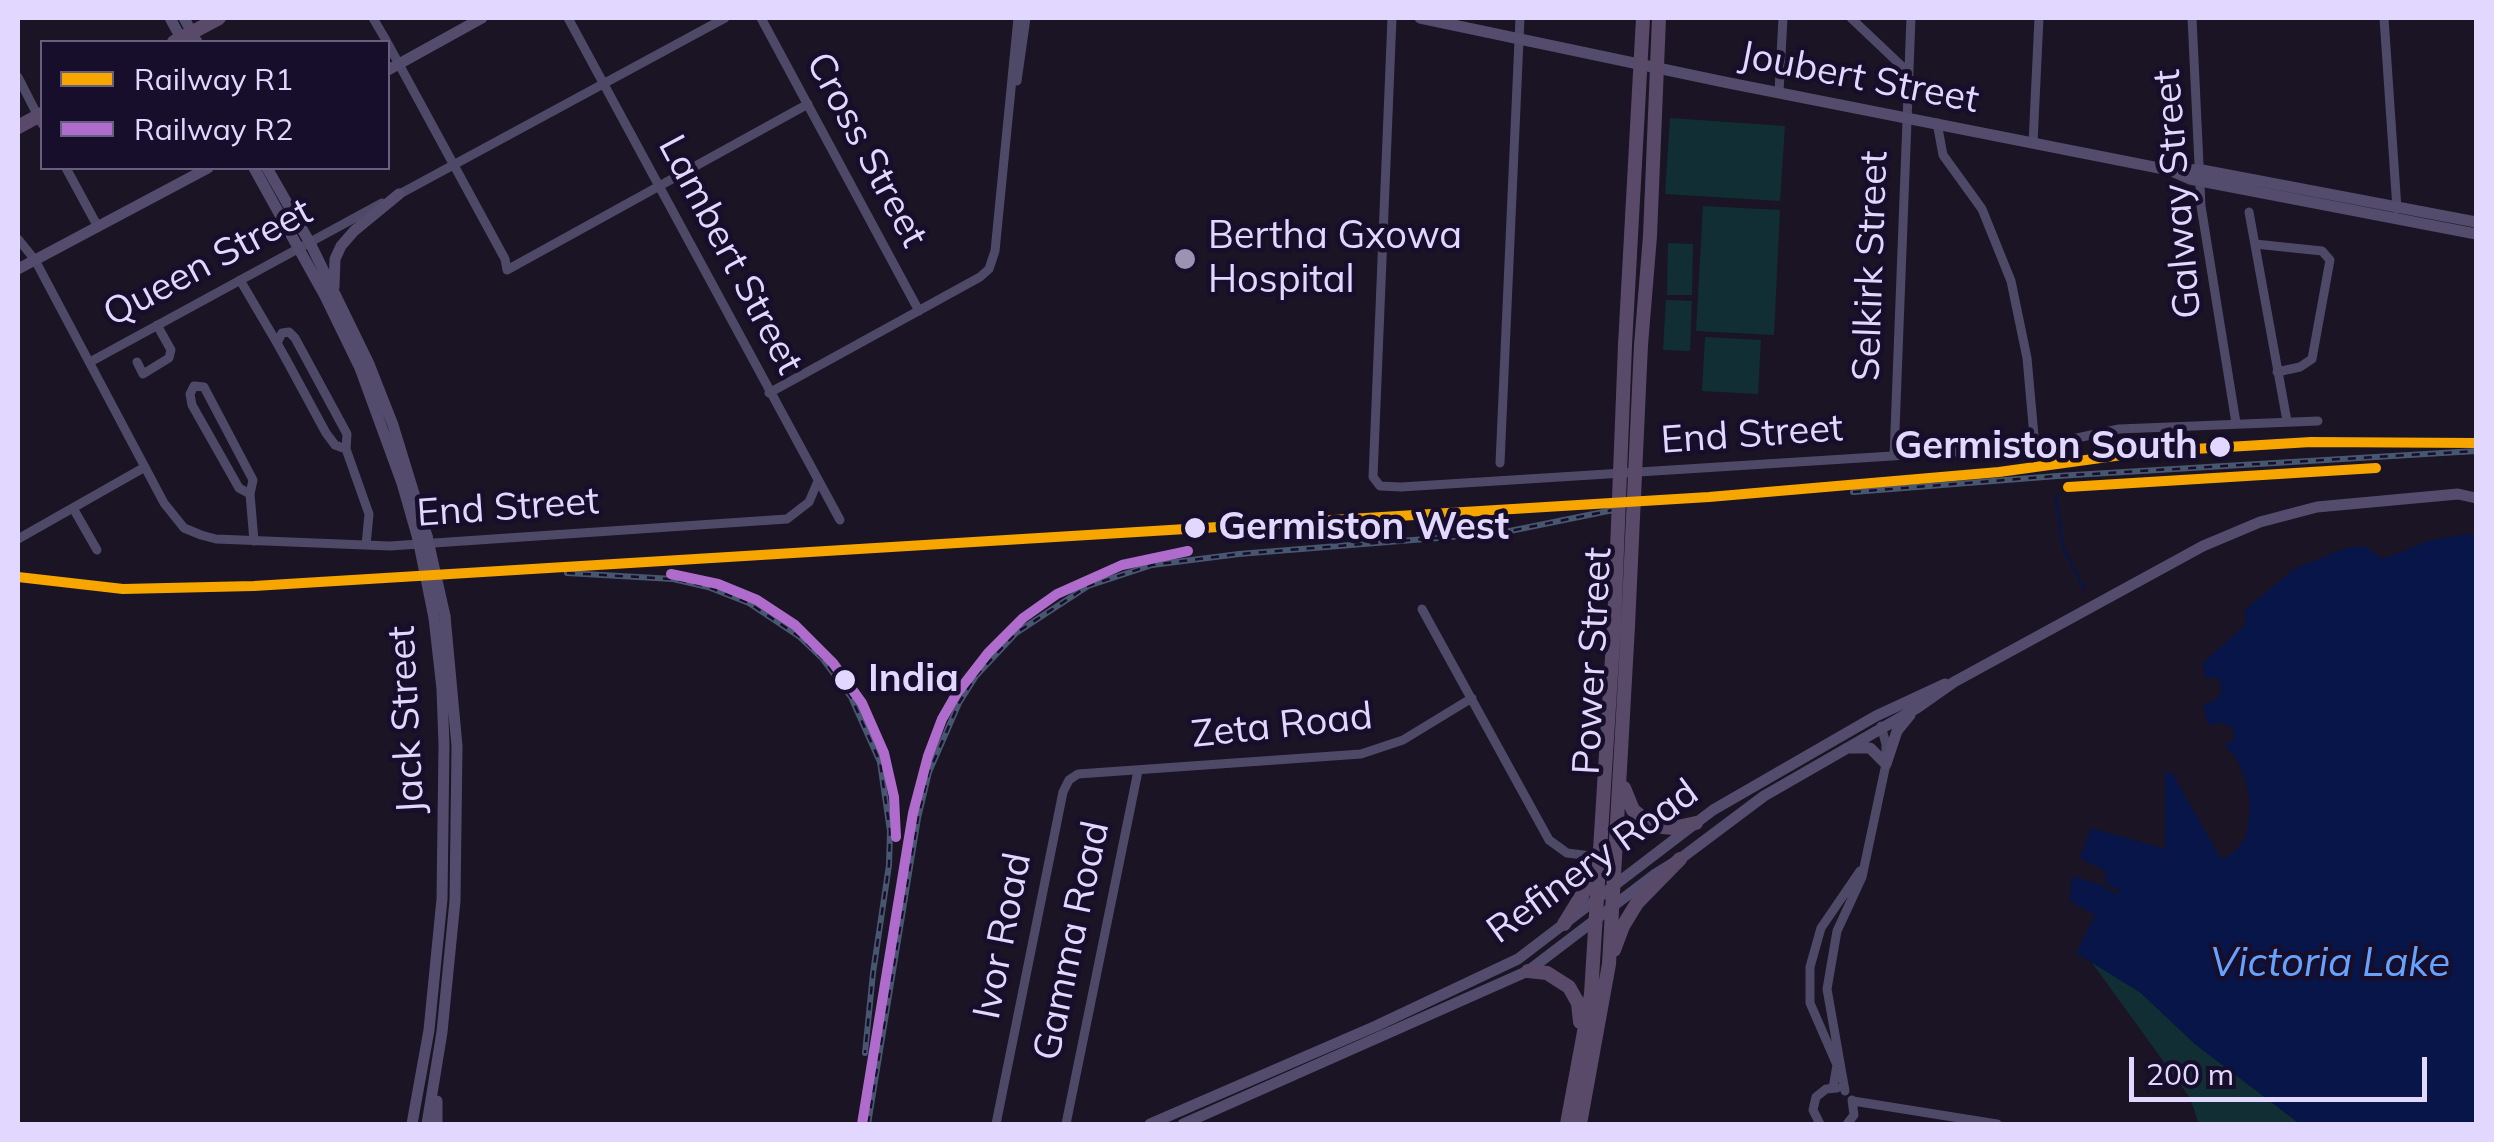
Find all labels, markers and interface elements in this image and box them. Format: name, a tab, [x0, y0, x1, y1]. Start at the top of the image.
street label: Joubert Street	[1736, 32, 1982, 124]
legend	[40, 40, 390, 170]
street label: Cross Street	[796, 45, 936, 255]
text: Railway R1	[134, 60, 293, 98]
street label: Galway Street	[2144, 67, 2212, 321]
text: Railway R2	[134, 110, 293, 148]
street label: Lambert Street	[648, 128, 812, 382]
street label: Selkirk Street	[1844, 150, 1898, 382]
street label: Queen Street	[96, 189, 320, 337]
place label: Bertha Gxowa Hospital	[1208, 214, 1462, 304]
marker: Bertha Gxowa Hospital	[1172, 246, 1198, 272]
street label: End Street	[1659, 406, 1845, 464]
place label: Germiston South	[1894, 424, 2198, 470]
marker: Germiston South	[2207, 434, 2233, 460]
street label: End Street	[415, 479, 601, 537]
place label: Germiston West	[1218, 505, 1509, 551]
marker: Germiston West	[1182, 515, 1208, 541]
street label: Power Street	[1564, 546, 1622, 776]
street label: Jack Street	[379, 625, 435, 815]
place label: India	[868, 657, 959, 703]
marker: India	[832, 667, 858, 693]
street label: Zeta Road	[1189, 694, 1375, 758]
street label: Refinery Road	[1479, 770, 1707, 954]
street label: Gamma Road	[1024, 817, 1120, 1065]
street label: Ivor Road	[965, 849, 1041, 1023]
water label: Victoria Lake	[2210, 940, 2450, 988]
scale bar	[2134, 1037, 2432, 1099]
text: 200 m	[2146, 1055, 2234, 1093]

